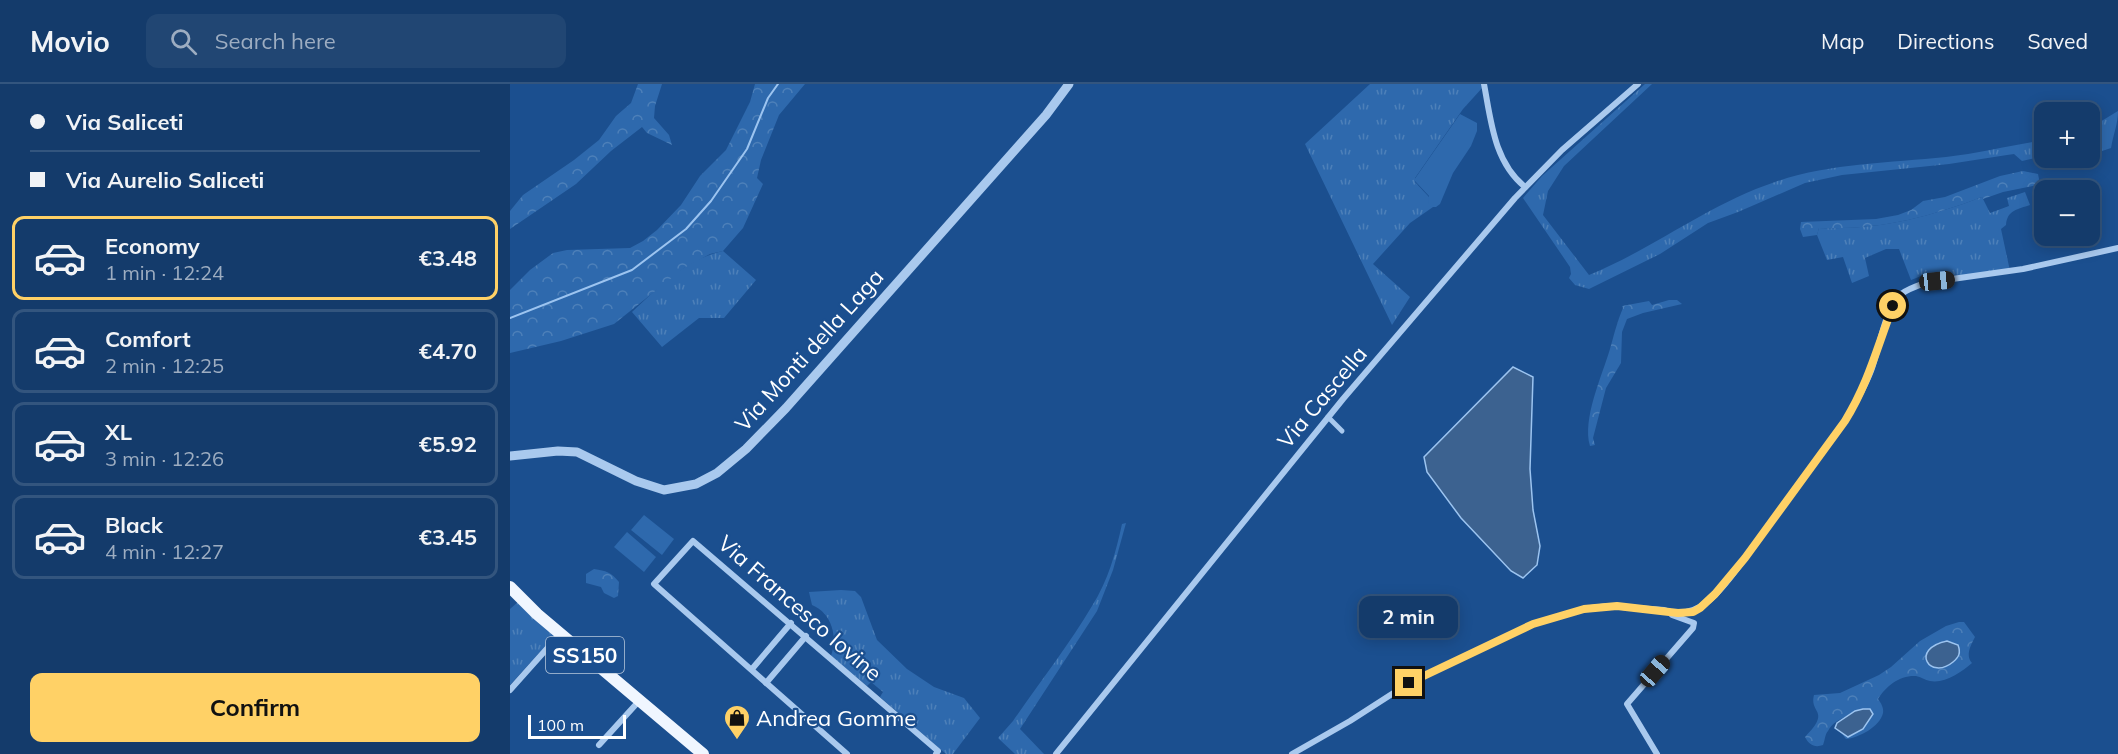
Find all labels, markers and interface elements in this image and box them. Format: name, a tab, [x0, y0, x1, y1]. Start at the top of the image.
search box	[146, 14, 566, 68]
text: Movio	[30, 24, 110, 59]
icon: search	[167, 25, 200, 58]
text: Search here	[215, 27, 336, 55]
text: Map	[1821, 28, 1864, 54]
text: Directions	[1897, 28, 1994, 54]
text: Saved	[2027, 28, 2088, 54]
map controls	[2034, 102, 2100, 246]
button: +	[2034, 102, 2100, 168]
text: Via Saliceti	[66, 108, 184, 136]
text: Via Aurelio Saliceti	[66, 166, 264, 194]
button: −	[2034, 180, 2100, 246]
icon: car	[33, 231, 87, 285]
text: Economy	[105, 232, 200, 260]
text: €3.48	[419, 244, 477, 272]
text: 1 min · 12:24	[105, 260, 224, 285]
street label: Via Monti della Laga	[729, 263, 889, 437]
car	[1918, 270, 1956, 292]
route start	[1879, 292, 1906, 319]
icon: car	[33, 324, 87, 378]
text: Comfort	[105, 325, 191, 353]
text: €4.70	[419, 337, 477, 365]
street label: Via Cascella	[1271, 340, 1373, 454]
text: 2 min · 12:25	[105, 353, 224, 378]
icon: car	[33, 417, 87, 471]
text: XL	[105, 418, 132, 446]
text: €5.92	[419, 430, 477, 458]
text: 3 min · 12:26	[105, 446, 224, 471]
icon: car	[33, 510, 87, 564]
text: Black	[105, 511, 163, 539]
text: €3.45	[419, 523, 477, 551]
street label: Via Francesco Iovine	[712, 529, 888, 687]
text: 4 min · 12:27	[105, 539, 224, 564]
callout: 2 min	[1360, 596, 1458, 638]
text: 2 min	[1382, 604, 1435, 629]
road number: SS150	[546, 637, 624, 673]
car	[1636, 652, 1674, 690]
route end	[1395, 669, 1422, 696]
button: Confirm	[30, 673, 480, 742]
shop icon: Andrea Gomme	[722, 703, 752, 741]
place label: Andrea Gomme	[756, 704, 916, 732]
scale bar	[528, 712, 626, 740]
text: 100 m	[537, 715, 584, 735]

